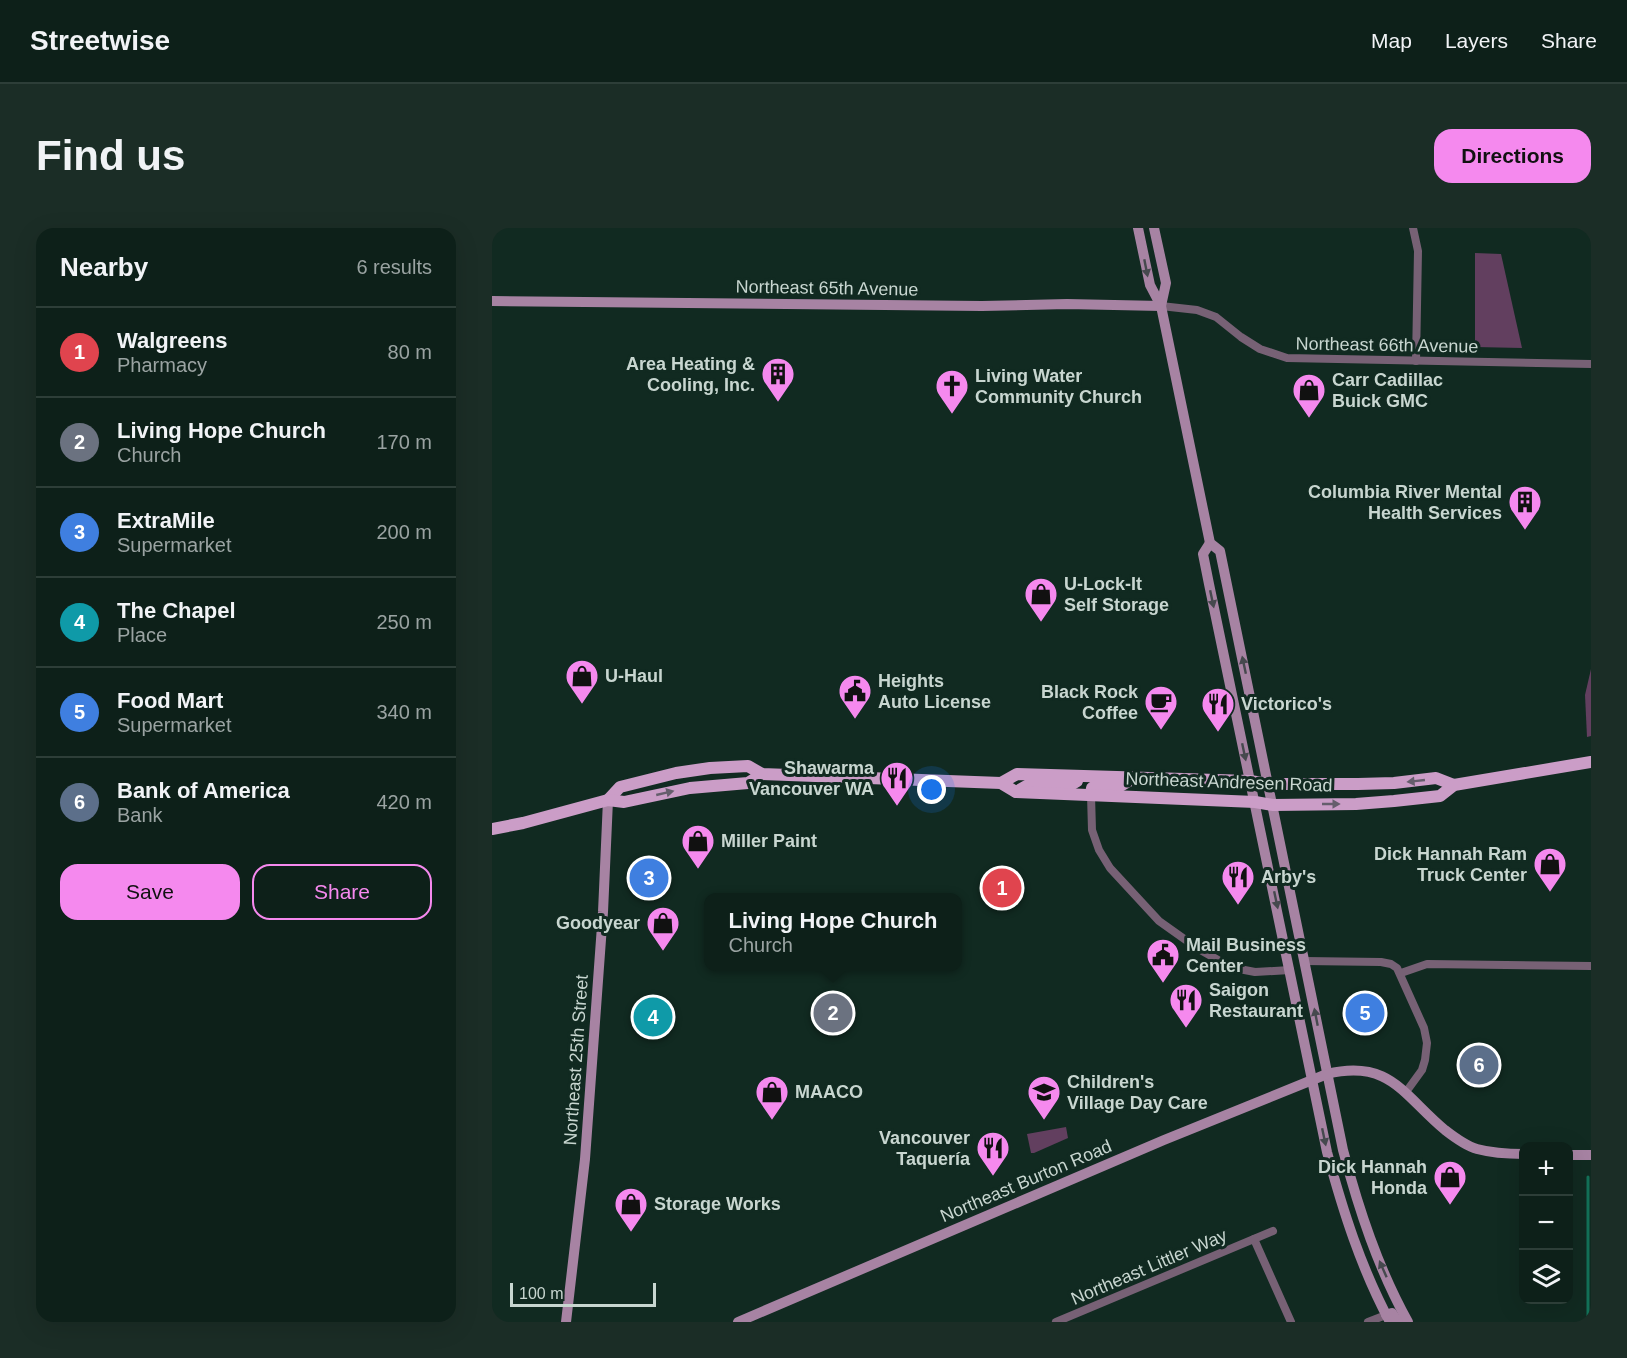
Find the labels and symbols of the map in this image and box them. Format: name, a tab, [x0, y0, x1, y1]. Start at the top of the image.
one-way arrow	[1142, 259, 1151, 278]
street label: Northeast 65th Avenue	[735, 276, 919, 300]
street label: Northeast 66th Avenue	[1295, 333, 1479, 357]
place label: Area Heating & Cooling, Inc.	[626, 354, 755, 395]
building icon: Area Heating & Cooling, Inc.	[760, 356, 796, 403]
place label: Living Water Community Church	[975, 366, 1142, 407]
church icon: Living Water Community Church	[934, 368, 970, 415]
place label: Carr Cadillac Buick GMC	[1332, 370, 1443, 411]
shop icon: Carr Cadillac Buick GMC	[1291, 372, 1327, 419]
place label: Columbia River Mental Health Services	[1308, 482, 1502, 523]
building icon: Columbia River Mental Health Services	[1507, 484, 1543, 531]
place label: U-Lock-It Self Storage	[1064, 574, 1169, 615]
shop icon: U-Lock-It Self Storage	[1023, 576, 1059, 623]
one-way arrow	[1208, 589, 1217, 608]
one-way arrow	[1239, 655, 1248, 674]
shop icon: U-Haul	[564, 658, 600, 705]
place label: U-Haul	[605, 666, 663, 686]
place label: Heights Auto License	[878, 671, 991, 712]
public building icon: Heights Auto License	[837, 673, 873, 720]
place label: Black Rock Coffee	[1041, 682, 1139, 723]
cafe icon: Black Rock Coffee	[1143, 684, 1179, 731]
restaurant icon: Victorico's	[1200, 686, 1236, 733]
place label: Victorico's	[1241, 694, 1332, 714]
one-way arrow	[1240, 743, 1249, 762]
place label: Shawarma Vancouver WA	[749, 758, 875, 799]
restaurant icon: Shawarma Vancouver WA	[879, 760, 915, 807]
street label: Northeast Andresen Road	[1125, 768, 1333, 796]
your location	[917, 775, 946, 804]
one-way arrow	[1406, 776, 1425, 786]
one-way arrow	[656, 787, 675, 797]
one-way arrow	[1322, 799, 1341, 809]
shop icon: Miller Paint	[680, 823, 716, 870]
place label: Miller Paint	[721, 831, 817, 851]
place label: Dick Hannah Ram Truck Center	[1374, 844, 1527, 885]
shop icon: Dick Hannah Ram Truck Center	[1532, 846, 1568, 893]
pin: 3	[630, 856, 668, 900]
restaurant icon: Arby's	[1220, 859, 1256, 906]
pin: 1	[982, 866, 1022, 910]
place label: Arby's	[1261, 867, 1316, 887]
one-way arrow	[1271, 891, 1281, 910]
shop icon: Goodyear	[645, 905, 681, 952]
place label: Goodyear	[556, 913, 640, 933]
place label: Mail Business Center	[1186, 935, 1306, 976]
public building icon: Mail Business Center	[1145, 937, 1181, 984]
street label: Northeast 25th Street	[560, 974, 592, 1146]
place label: Saigon Restaurant	[1209, 980, 1303, 1021]
restaurant icon: Saigon Restaurant	[1168, 982, 1204, 1029]
pin: 2	[814, 990, 852, 1036]
pin: 5	[1346, 990, 1384, 1036]
pin: 4	[634, 994, 672, 1040]
one-way arrow	[1311, 1008, 1320, 1027]
pin: 6	[1460, 1042, 1498, 1088]
place label: Children's Village Day Care	[1067, 1072, 1208, 1113]
shop icon: MAACO	[754, 1074, 790, 1121]
school or university icon: Children's Village Day Care	[1026, 1074, 1062, 1121]
place label: MAACO	[795, 1082, 863, 1102]
place label: Vancouver Taquería	[879, 1128, 971, 1169]
one-way arrow	[1320, 1128, 1329, 1147]
restaurant icon: Vancouver Taquería	[975, 1130, 1011, 1177]
street label: Northeast Burton Road	[937, 1136, 1115, 1226]
place label: Dick Hannah Honda	[1318, 1157, 1428, 1198]
shop icon: Dick Hannah Honda	[1432, 1159, 1468, 1206]
shop icon: Storage Works	[613, 1186, 649, 1233]
place label: Storage Works	[654, 1194, 781, 1214]
street label: Northeast Littler Way	[1068, 1225, 1230, 1309]
one-way arrow	[1378, 1261, 1387, 1278]
scale bar	[510, 1280, 656, 1308]

